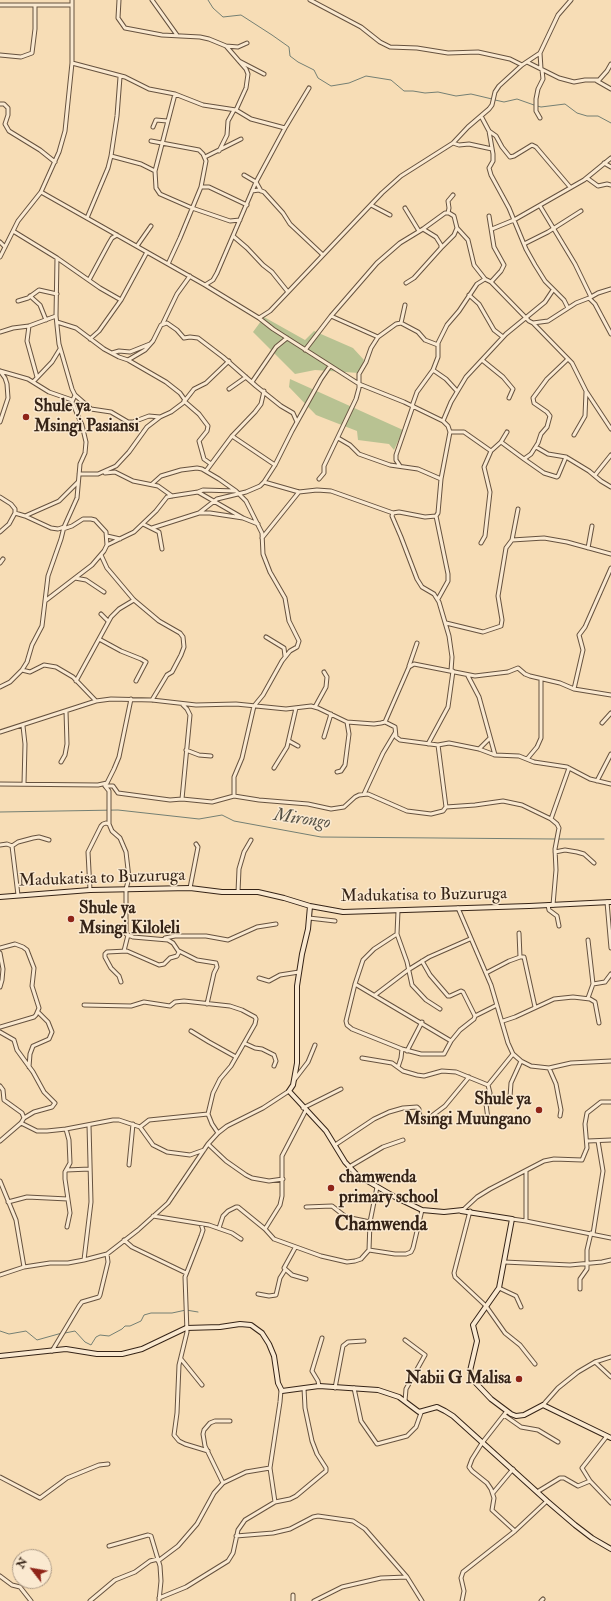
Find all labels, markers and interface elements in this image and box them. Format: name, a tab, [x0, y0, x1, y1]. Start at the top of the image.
place label: Shule ya Msingi Pasiansi	[34, 397, 139, 437]
marker: Shule ya Msingi Pasiansi	[21, 412, 31, 422]
water label: Mirongo	[272, 805, 332, 835]
street label: Madukatisa to Buzuruga	[18, 866, 186, 892]
street label: Madukatisa to Buzuruga	[341, 884, 507, 908]
place label: Shule ya Msingi Kiloleli	[79, 899, 180, 939]
marker: Shule ya Msingi Kiloleli	[66, 914, 76, 924]
place label: Shule ya Msingi Muungano	[404, 1090, 531, 1130]
marker: Shule ya Msingi Muungano	[534, 1105, 544, 1115]
place label: chamwenda primary school	[339, 1168, 438, 1208]
marker: chamwenda primary school	[326, 1183, 336, 1193]
district label: Chamwenda	[335, 1215, 427, 1237]
place label: Nabii G Malisa	[405, 1369, 511, 1389]
marker: Nabii G Malisa	[514, 1374, 524, 1384]
north arrow	[12, 1549, 52, 1589]
text: N	[14, 1556, 30, 1571]

